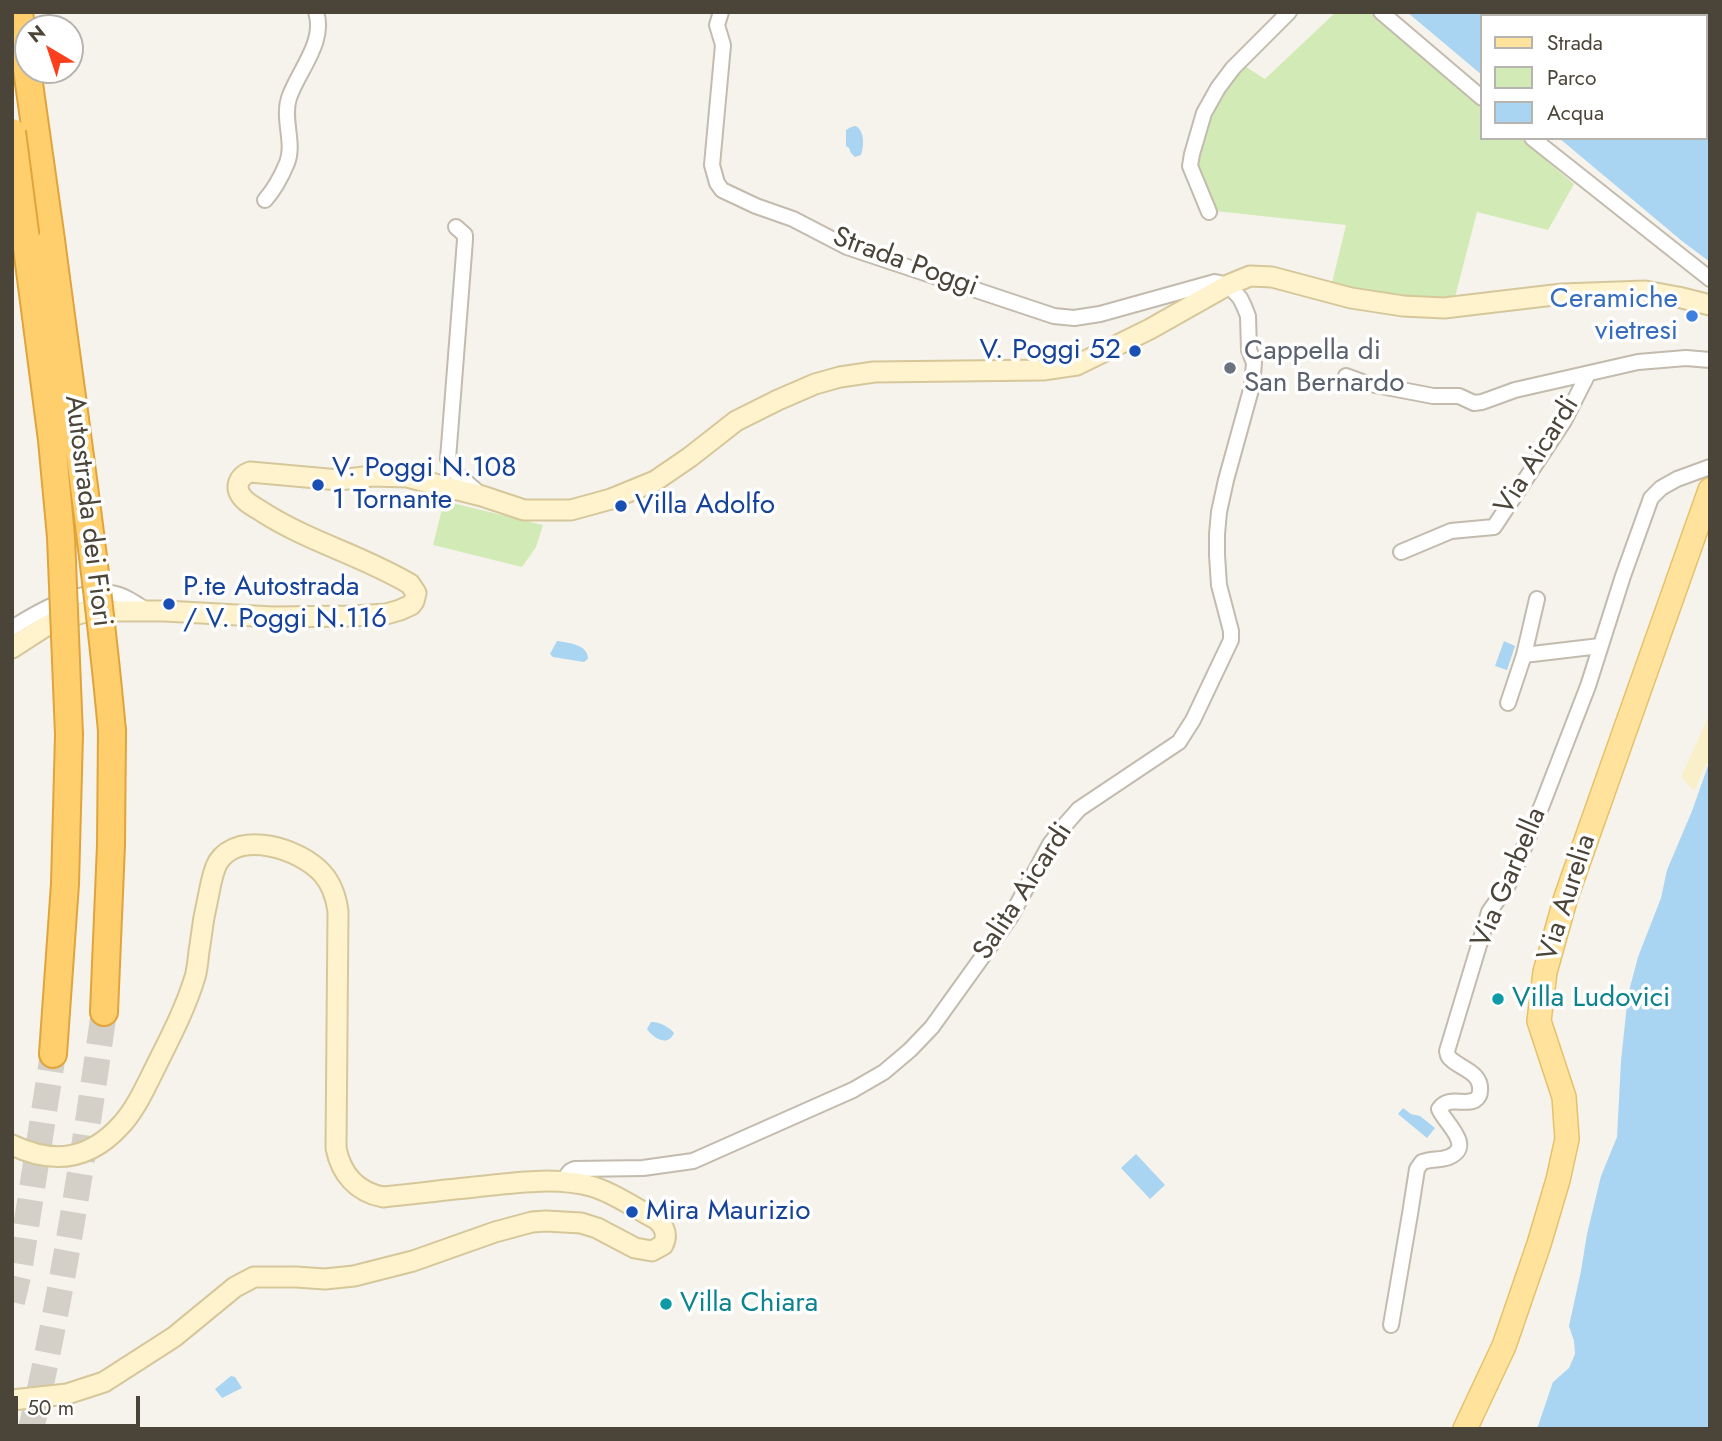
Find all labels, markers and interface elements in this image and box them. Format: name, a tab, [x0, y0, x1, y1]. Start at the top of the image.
north arrow	[14, 14, 84, 84]
legend	[1480, 14, 1708, 140]
text: N	[22, 19, 51, 49]
text: Strada	[1547, 28, 1603, 58]
text: Parco	[1547, 63, 1596, 93]
text: Acqua	[1547, 98, 1604, 128]
street label: Strada Poggi	[828, 221, 982, 305]
place label: Ceramiche vietresi	[1550, 283, 1678, 349]
marker: Ceramiche vietresi	[1684, 308, 1700, 324]
place label: V. Poggi 52	[979, 334, 1121, 368]
place label: Cappella di San Bernardo	[1244, 335, 1405, 401]
marker: V. Poggi 52	[1127, 343, 1143, 359]
marker: Cappella di San Bernardo	[1222, 360, 1238, 376]
street label: Via Aicardi	[1488, 391, 1588, 521]
street label: Autostrada dei Fiori	[56, 393, 118, 629]
place label: V. Poggi N.108 1 Tornante	[332, 452, 517, 518]
marker: V. Poggi N.108 1 Tornante	[310, 477, 326, 493]
place label: Villa Adolfo	[635, 489, 775, 523]
marker: Villa Adolfo	[613, 498, 629, 514]
place label: P.te Autostrada / V. Poggi N.116	[183, 571, 387, 637]
marker: P.te Autostrada / V. Poggi N.116	[161, 596, 177, 612]
street label: Via Garbella	[1465, 803, 1555, 953]
street label: Salita Aicardi	[967, 817, 1081, 967]
street label: Via Aurelia	[1532, 830, 1604, 966]
place label: Villa Ludovici	[1512, 982, 1670, 1016]
marker: Villa Ludovici	[1490, 991, 1506, 1007]
place label: Mira Maurizio	[646, 1195, 811, 1229]
marker: Mira Maurizio	[624, 1204, 640, 1220]
place label: Villa Chiara	[680, 1287, 818, 1321]
marker: Villa Chiara	[658, 1296, 674, 1312]
scale bar	[18, 1382, 144, 1426]
text: 50 m	[27, 1393, 74, 1423]

